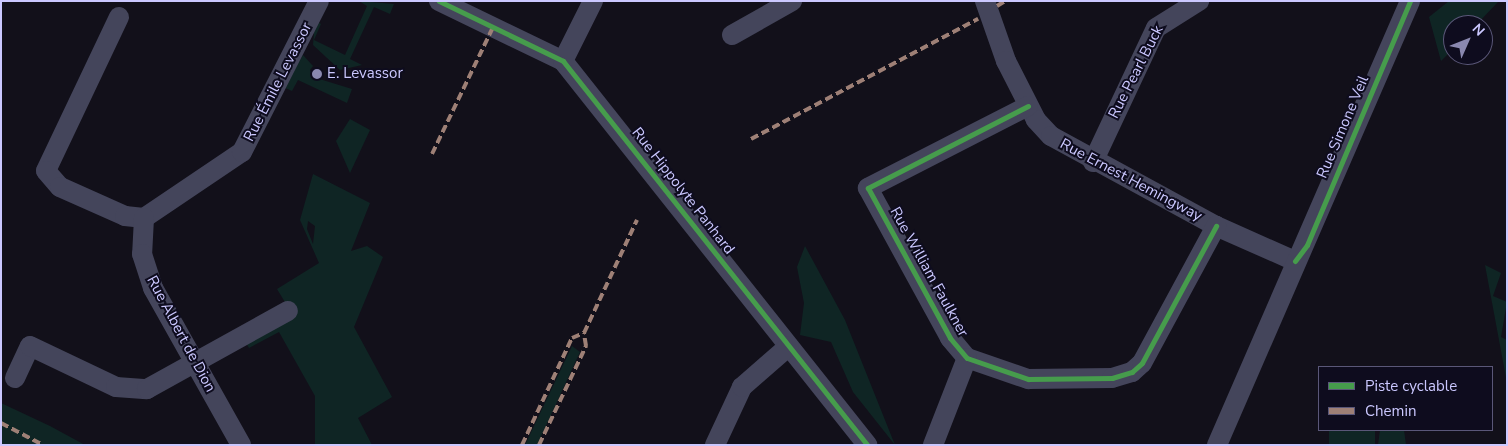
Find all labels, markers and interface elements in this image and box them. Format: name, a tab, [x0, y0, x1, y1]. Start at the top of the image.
north arrow	[1443, 15, 1493, 65]
street label: Rue Émile Levassor	[240, 19, 316, 145]
text: N	[1468, 20, 1489, 40]
street label: Rue Pearl Buck	[1105, 22, 1167, 122]
place label: E. Levassor	[327, 65, 403, 83]
marker: E. Levassor	[311, 68, 323, 80]
street label: Rue Simone Veil	[1313, 73, 1373, 181]
street label: Rue Hippolyte Panhard	[628, 124, 738, 258]
street label: Rue Ernest Hemingway	[1057, 135, 1205, 225]
street label: Rue William Faulkner	[886, 204, 972, 340]
street label: Rue Albert de Dion	[143, 273, 219, 395]
legend	[1318, 366, 1493, 431]
text: Piste cyclable	[1365, 376, 1457, 396]
text: Chemin	[1365, 401, 1416, 421]

